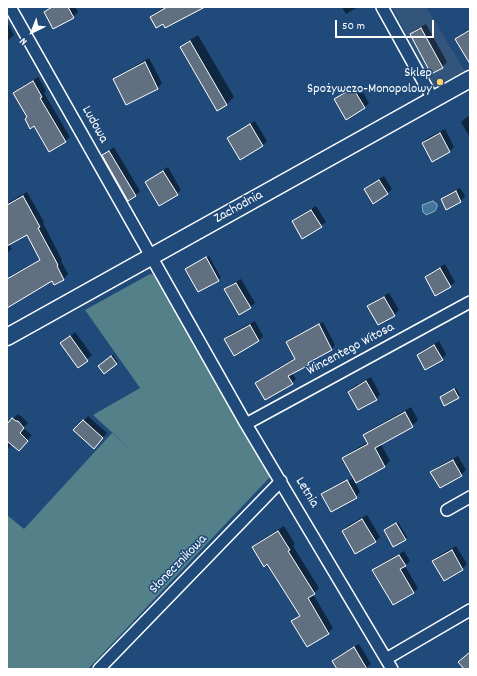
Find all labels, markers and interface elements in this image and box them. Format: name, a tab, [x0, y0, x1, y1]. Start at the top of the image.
north arrow	[12, 12, 52, 52]
scale bar	[337, 12, 436, 38]
text: 50 m	[342, 18, 365, 35]
text: N	[16, 33, 31, 48]
place label: Sklep Spożywczo-Monopolowy	[307, 66, 432, 98]
marker: Sklep Spożywczo-Monopolowy	[435, 77, 445, 87]
street label: Ludowa	[77, 103, 111, 147]
street label: Zachodnia	[212, 188, 266, 228]
street label: Wincentego Witosa	[304, 320, 398, 380]
street label: Letnia	[290, 475, 322, 511]
street label: Słonecznikowa	[147, 532, 211, 598]

